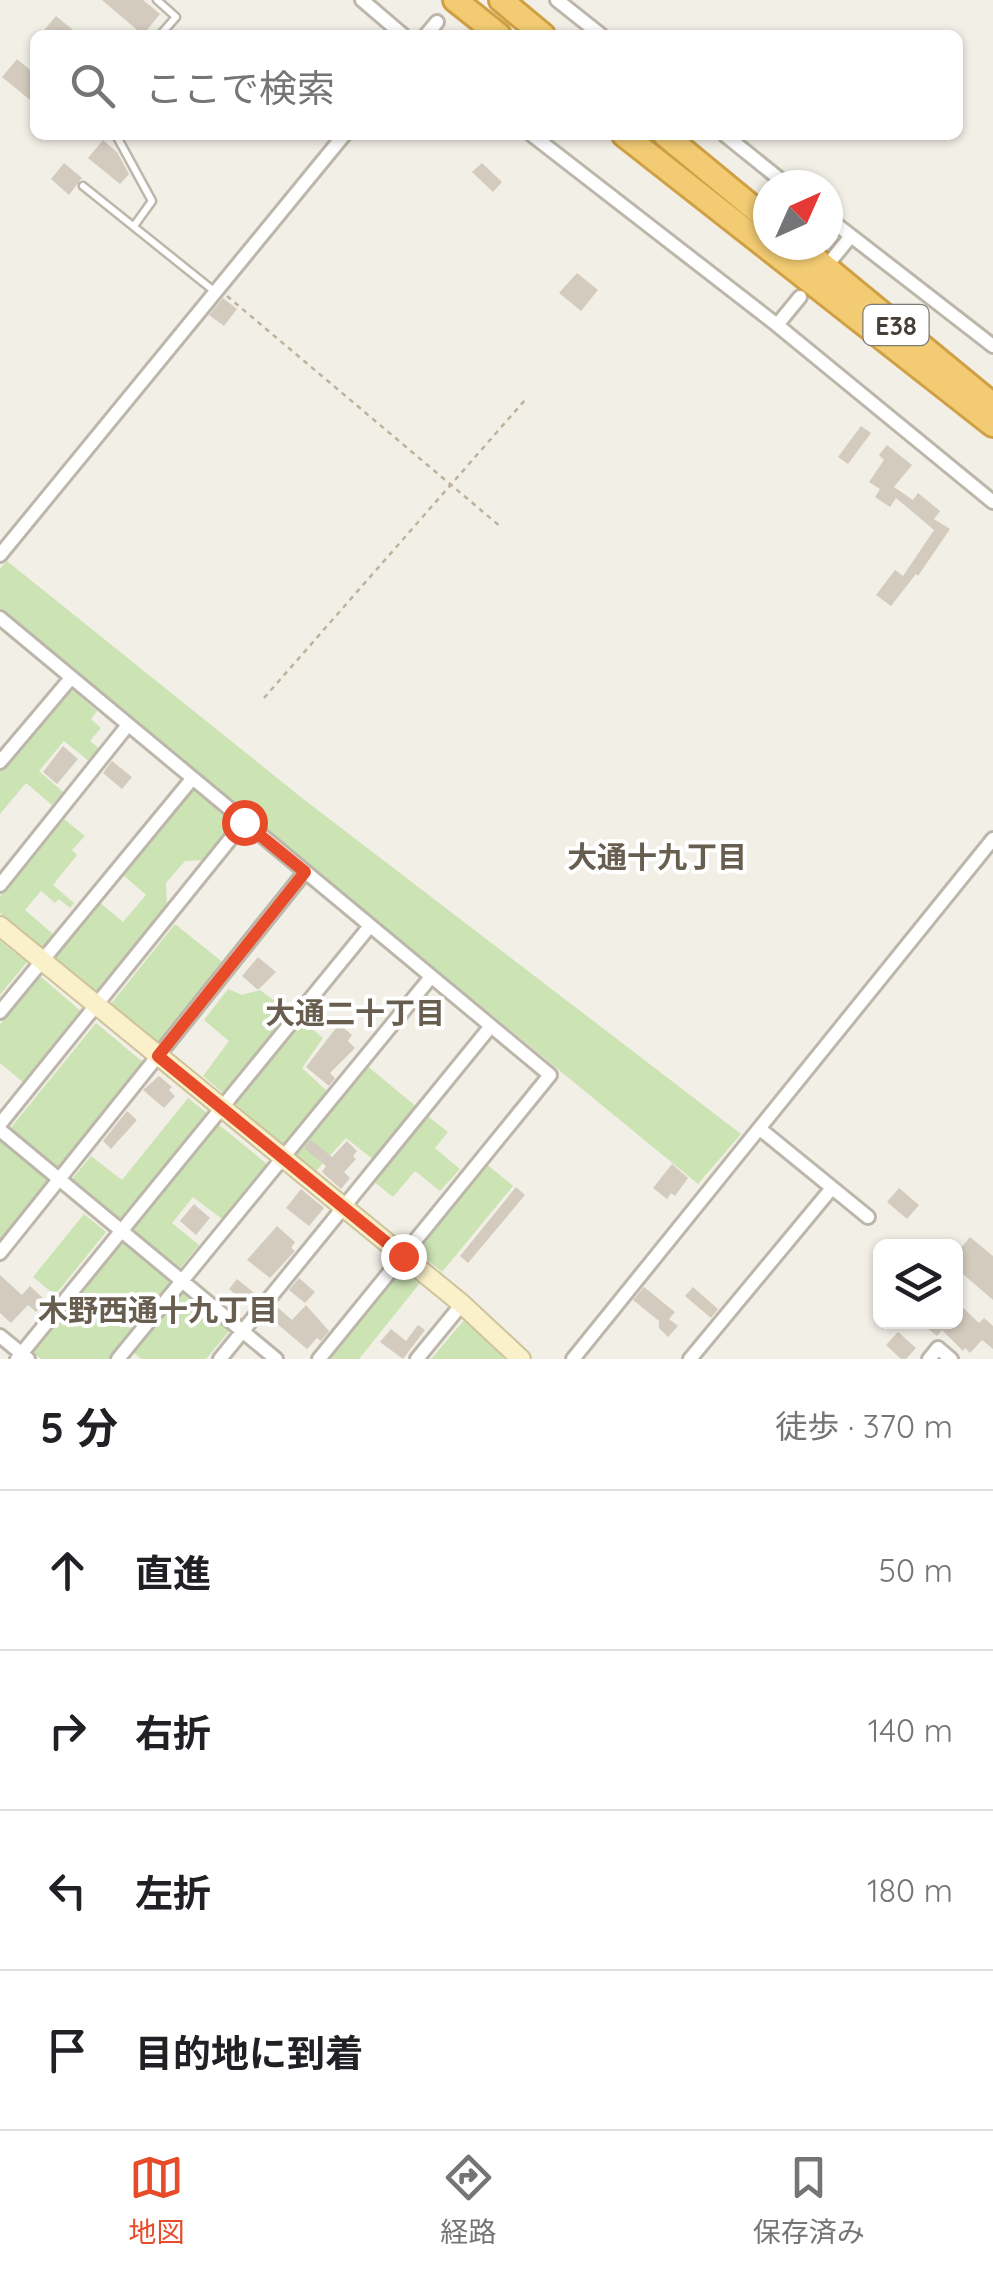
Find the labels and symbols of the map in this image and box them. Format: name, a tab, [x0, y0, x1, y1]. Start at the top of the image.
north arrow	[753, 170, 843, 260]
road number: E38	[864, 305, 928, 345]
route start	[222, 800, 268, 846]
district label: 大通十九丁目	[567, 838, 747, 876]
district label: 大通二十丁目	[265, 994, 445, 1032]
route end	[381, 1234, 427, 1280]
district label: 木野西通十九丁目	[38, 1291, 278, 1329]

